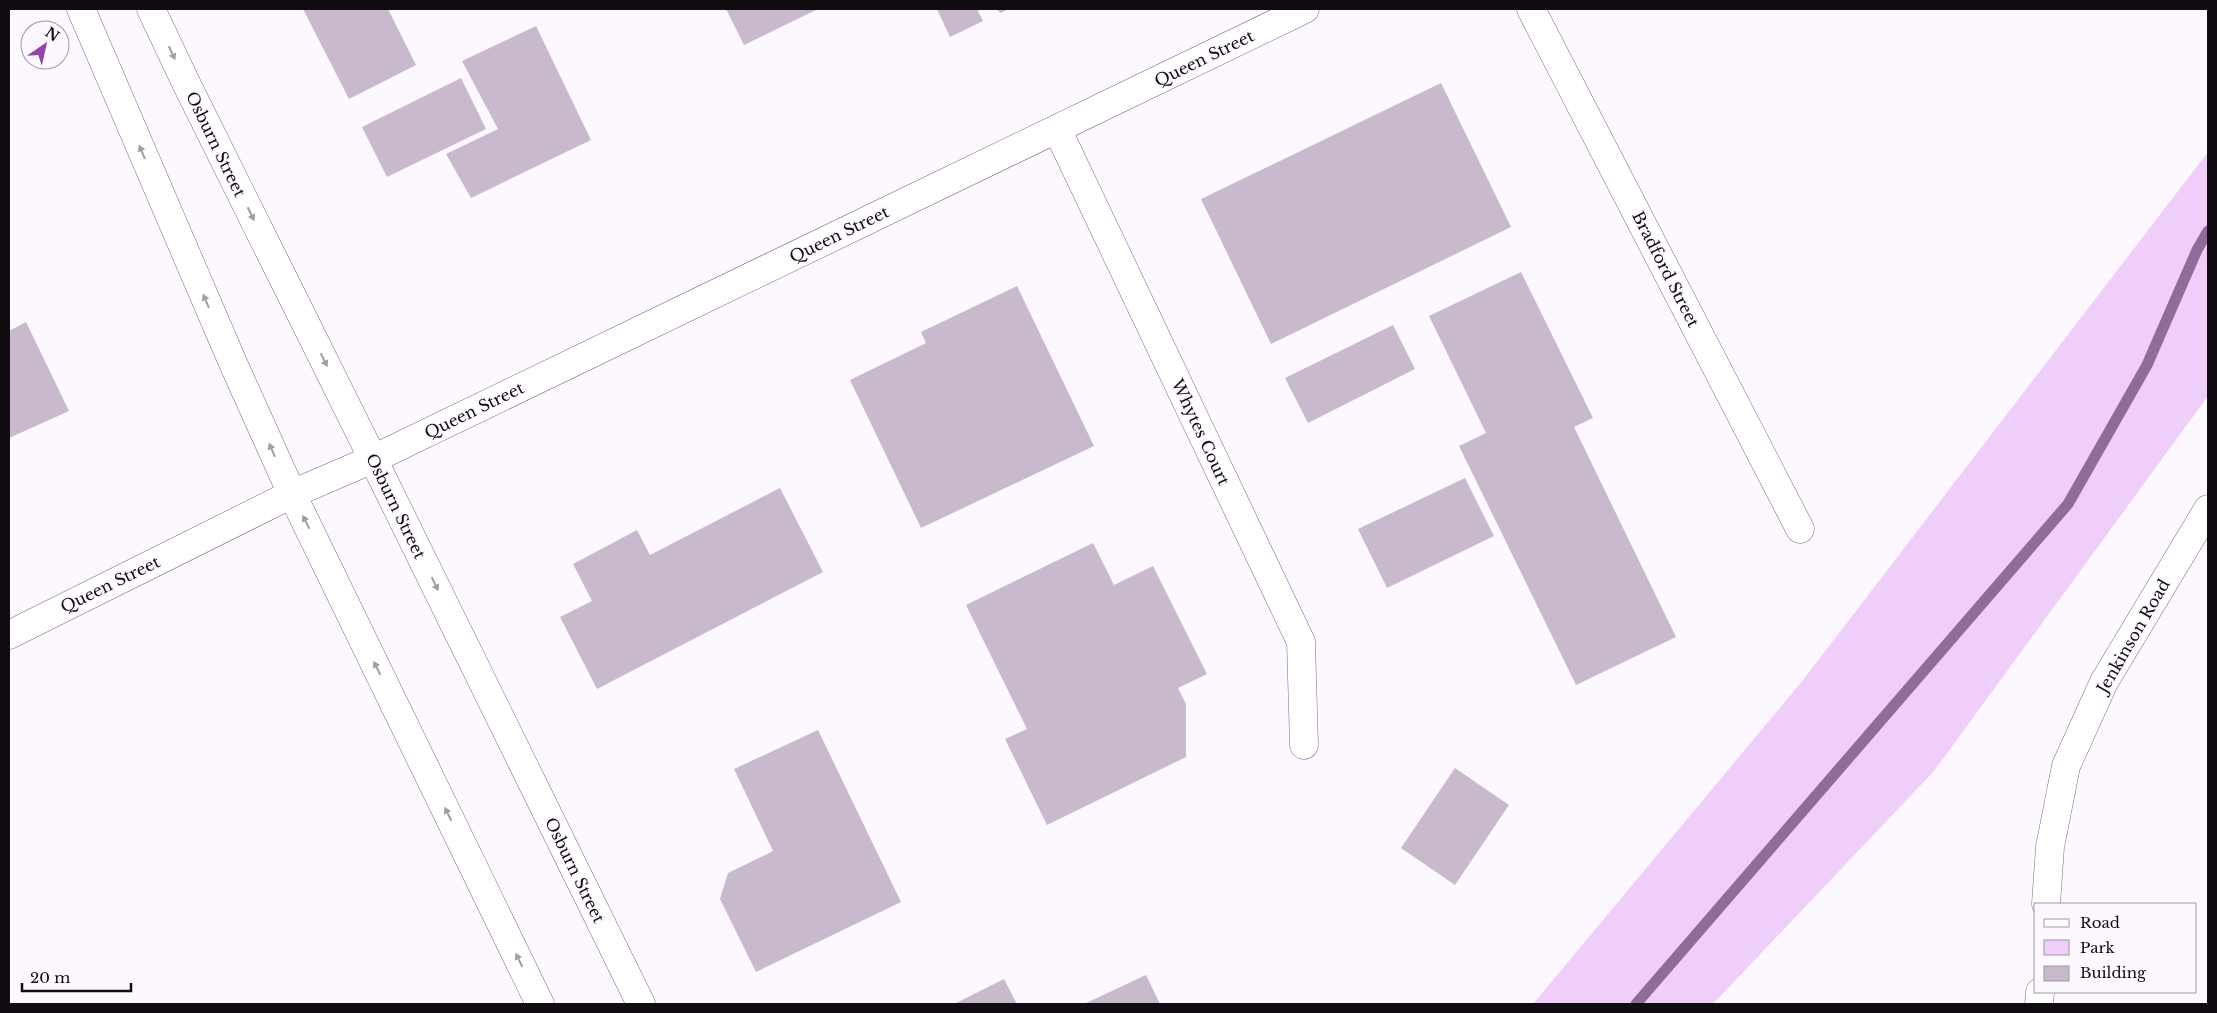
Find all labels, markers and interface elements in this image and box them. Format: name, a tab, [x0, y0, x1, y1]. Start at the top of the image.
north arrow	[20, 20, 70, 70]
text: N	[42, 23, 63, 45]
street label: Queen Street	[1151, 25, 1257, 91]
one-way arrow	[168, 46, 176, 60]
street label: Osburn Street	[182, 88, 250, 200]
one-way arrow	[138, 145, 146, 159]
street label: Queen Street	[786, 201, 892, 267]
one-way arrow	[247, 207, 256, 222]
street label: Bradford Street	[1628, 208, 1704, 330]
one-way arrow	[202, 294, 210, 308]
one-way arrow	[320, 353, 328, 367]
street label: Whytes Court	[1167, 375, 1234, 488]
street label: Queen Street	[421, 377, 527, 443]
one-way arrow	[268, 443, 276, 457]
street label: Osburn Street	[362, 450, 430, 562]
one-way arrow	[302, 515, 310, 529]
street label: Queen Street	[57, 551, 163, 617]
street label: Jenkinson Road	[2091, 575, 2174, 698]
one-way arrow	[431, 577, 439, 591]
one-way arrow	[373, 661, 381, 675]
one-way arrow	[444, 807, 452, 821]
street label: Osburn Street	[541, 814, 609, 926]
legend	[2034, 903, 2197, 993]
text: Road	[2080, 913, 2120, 932]
text: Park	[2080, 938, 2116, 957]
one-way arrow	[514, 953, 522, 967]
scale bar	[22, 960, 131, 992]
text: Building	[2080, 963, 2147, 982]
text: 20 m	[30, 968, 70, 987]

